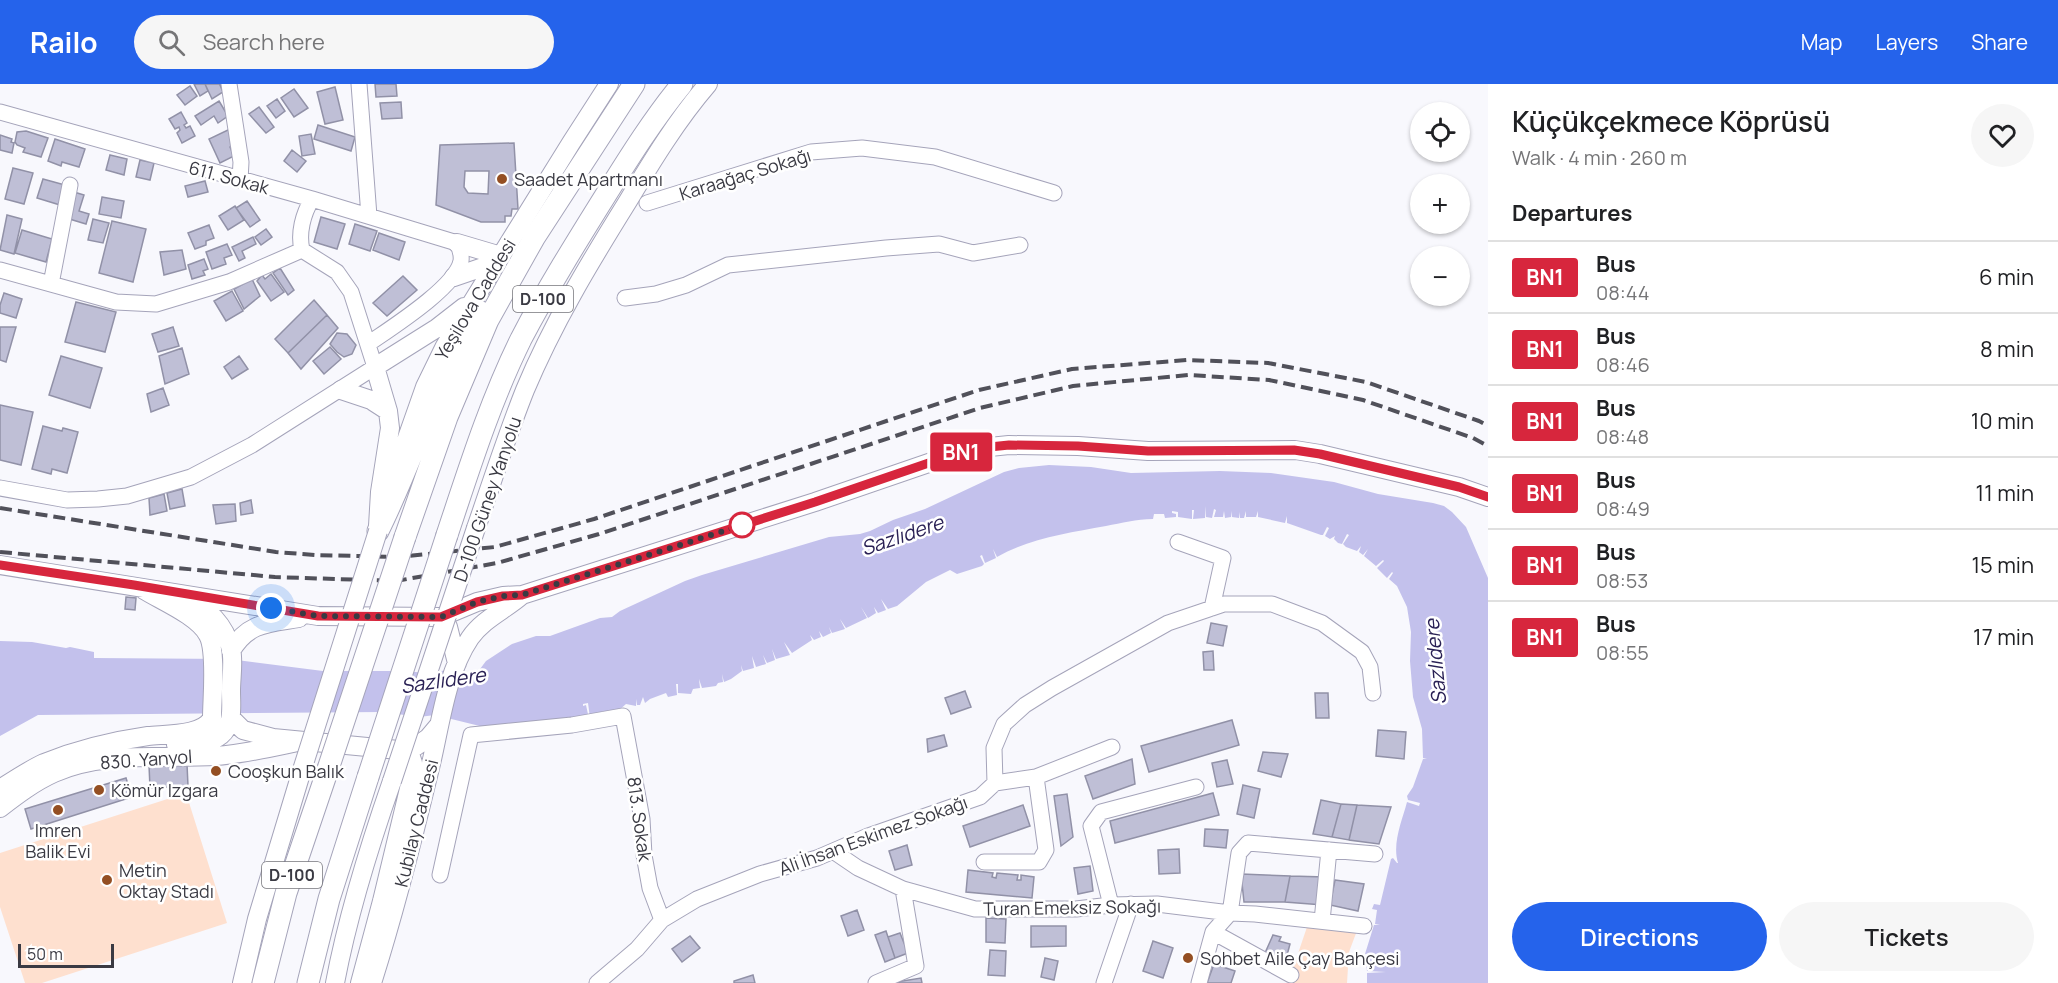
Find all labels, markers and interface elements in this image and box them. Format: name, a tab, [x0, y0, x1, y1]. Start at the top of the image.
search box	[134, 15, 554, 69]
text: Railo	[30, 23, 98, 61]
icon: search	[155, 26, 188, 59]
text: Search here	[203, 27, 325, 57]
text: Map	[1801, 28, 1842, 56]
text: Layers	[1875, 28, 1938, 56]
text: Share	[1971, 28, 2028, 56]
map controls	[1410, 102, 1470, 306]
button: locate	[1410, 102, 1470, 162]
text: Küçükçekmece Köprüsü	[1512, 102, 1830, 140]
button: heart	[1971, 104, 2034, 167]
street label: Karaağaç Sokağı	[676, 143, 814, 205]
text: Walk · 4 min · 260 m	[1512, 144, 1687, 171]
street label: 611. Sokak	[186, 155, 273, 199]
place label: Saadet Apartmanı	[514, 167, 663, 191]
marker: Saadet Apartmanı	[495, 172, 509, 186]
button: +	[1410, 174, 1470, 234]
text: Departures	[1512, 198, 1632, 228]
street label: Yeşilova Caddesi	[429, 234, 521, 364]
button: −	[1410, 246, 1470, 306]
text: Bus	[1596, 249, 1636, 279]
text: 6 min	[1979, 262, 2034, 292]
text: BN1	[1526, 263, 1564, 291]
text: 08:44	[1596, 279, 1650, 306]
road number: D-100	[513, 286, 573, 312]
text: Bus	[1596, 321, 1636, 351]
text: 8 min	[1980, 334, 2034, 364]
text: BN1	[1526, 335, 1564, 363]
text: 08:46	[1596, 351, 1650, 378]
text: Bus	[1596, 393, 1636, 423]
text: 10 min	[1971, 406, 2034, 436]
text: BN1	[1526, 407, 1564, 435]
street label: D-100 Güney Yanyolu	[447, 413, 527, 585]
text: 08:48	[1596, 423, 1649, 450]
line badge: BN1	[926, 432, 996, 472]
text: BN1	[942, 438, 980, 466]
text: Bus	[1596, 465, 1636, 495]
text: 11 min	[1976, 478, 2034, 508]
text: BN1	[1526, 479, 1564, 507]
text: 08:49	[1596, 495, 1650, 522]
water label: Sazlıdere	[857, 508, 948, 562]
unlabelled marker	[729, 512, 755, 538]
text: Bus	[1596, 537, 1636, 567]
text: 15 min	[1971, 550, 2034, 580]
text: BN1	[1526, 551, 1564, 579]
text: 08:53	[1596, 567, 1648, 594]
your location	[256, 593, 286, 623]
text: Bus	[1596, 609, 1636, 639]
water label: Sazlıdere	[1418, 617, 1452, 706]
text: 17 min	[1973, 622, 2034, 652]
text: BN1	[1526, 623, 1564, 651]
text: 08:55	[1596, 639, 1649, 666]
water label: Sazlıdere	[399, 660, 489, 699]
street label: 830. Yanyol	[99, 744, 193, 774]
street label: Kubilay Caddesi	[389, 757, 443, 889]
place label: Cooşkun Balık	[228, 759, 345, 783]
marker: Cooşkun Balık	[209, 764, 223, 778]
street label: 813. Sokak	[622, 775, 658, 864]
place label: Kömür Izgara	[111, 778, 218, 802]
marker: Kömür Izgara	[92, 783, 106, 797]
street label: Ali İhsan Eskimez Sokağı	[775, 790, 971, 880]
marker: Imren Balik Evi	[51, 803, 65, 817]
place label: Imren Balik Evi	[25, 818, 91, 863]
place label: Metin Oktay Stadı	[119, 858, 214, 903]
road number: D-100	[262, 862, 322, 888]
marker: Metin Oktay Stadı	[100, 873, 114, 887]
street label: Turan Emeksiz Sokağı	[983, 893, 1161, 921]
button: Directions	[1512, 902, 1767, 971]
button: Tickets	[1779, 902, 2034, 971]
scale bar	[18, 941, 114, 968]
text: 50 m	[27, 943, 63, 965]
place label: Sohbet Aile Çay Bahçesi	[1200, 946, 1399, 970]
marker: Sohbet Aile Çay Bahçesi	[1181, 951, 1195, 965]

